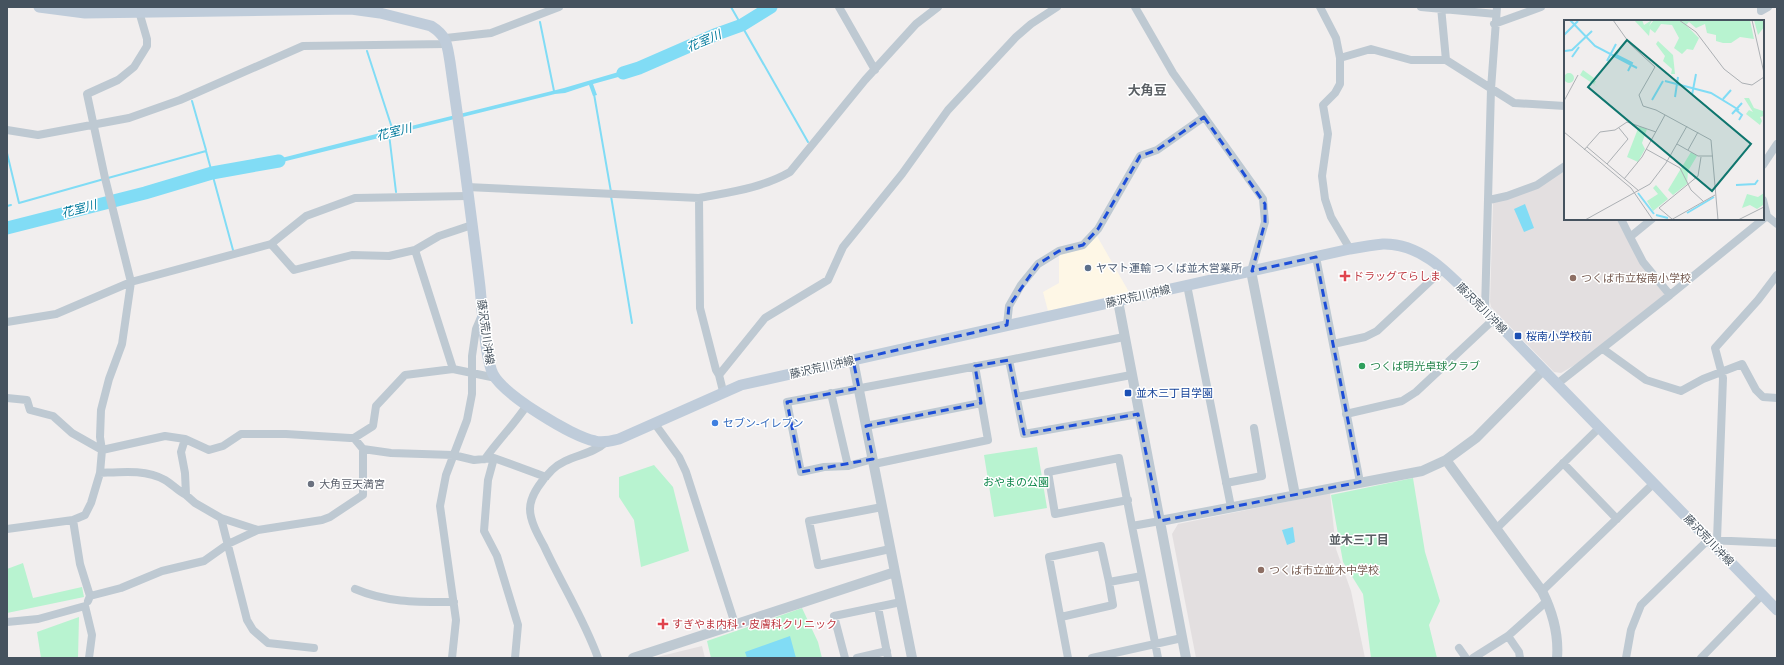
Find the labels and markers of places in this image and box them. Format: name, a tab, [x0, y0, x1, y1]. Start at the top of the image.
place label: ヤマト運輸 つくば並木営業所	[1096, 260, 1243, 275]
marker: ヤマト運輸 つくば並木営業所	[1083, 263, 1093, 273]
place label: ドラッグてらしま	[1353, 268, 1441, 283]
place label: つくば市立桜南小学校	[1581, 270, 1691, 285]
marker: ドラッグてらしま	[1340, 271, 1350, 281]
marker: つくば市立桜南小学校	[1568, 273, 1578, 283]
place label: 桜南小学校前	[1526, 328, 1592, 343]
marker: 桜南小学校前	[1513, 331, 1523, 341]
place label: つくば明光卓球クラブ	[1370, 358, 1480, 373]
marker: つくば明光卓球クラブ	[1357, 361, 1367, 371]
place label: 並木三丁目学園	[1136, 385, 1213, 400]
marker: 並木三丁目学園	[1123, 388, 1133, 398]
place label: セブン-イレブン	[723, 415, 804, 430]
marker: セブン-イレブン	[710, 418, 720, 428]
place label: 大角豆天満宮	[319, 476, 385, 491]
marker: 大角豆天満宮	[306, 479, 316, 489]
place label: つくば市立並木中学校	[1269, 562, 1379, 577]
marker: つくば市立並木中学校	[1256, 565, 1266, 575]
place label: すぎやま内科・皮膚科クリニック	[672, 616, 837, 631]
marker: すぎやま内科・皮膚科クリニック	[657, 618, 669, 630]

